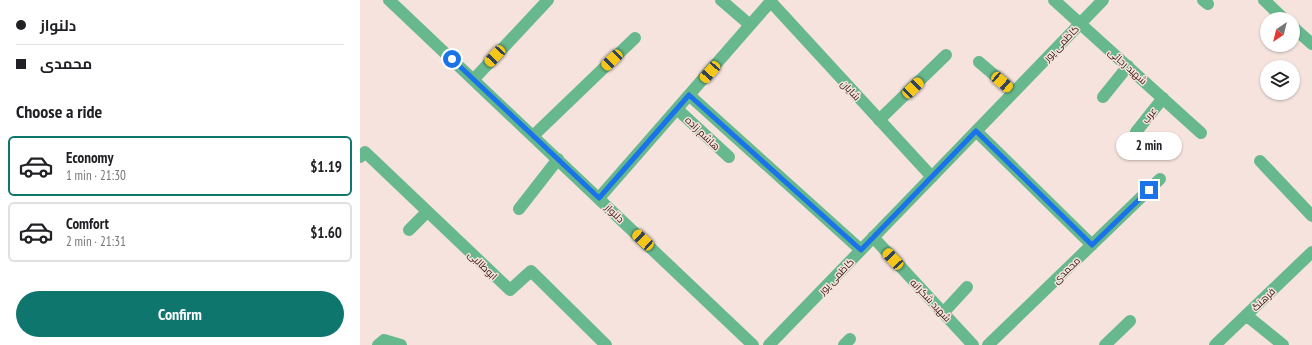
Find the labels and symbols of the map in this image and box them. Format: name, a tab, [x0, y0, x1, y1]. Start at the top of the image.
north arrow	[1260, 12, 1300, 52]
street label: کاظمی پور	[1040, 22, 1082, 65]
car	[482, 43, 508, 69]
street label: شهید رجائی	[1106, 46, 1150, 87]
car	[599, 47, 625, 73]
route start	[443, 50, 461, 68]
car	[698, 59, 722, 85]
car	[989, 70, 1015, 94]
car	[900, 75, 926, 101]
street label: شایان	[838, 77, 863, 103]
street label: عرب	[1139, 105, 1160, 126]
street label: هاشم زاده	[682, 113, 723, 154]
callout: 2 min	[1116, 132, 1182, 160]
route end	[1140, 181, 1158, 199]
street label: دلنواز	[602, 200, 627, 226]
car	[630, 227, 656, 253]
car	[880, 246, 906, 272]
street label: ابوطالبی	[465, 248, 500, 283]
street label: محمدی	[1050, 254, 1083, 287]
street label: کاظمی پور	[815, 255, 857, 298]
street label: شهید شکرانه	[907, 276, 954, 325]
street label: فرهنگ	[1249, 285, 1278, 314]

